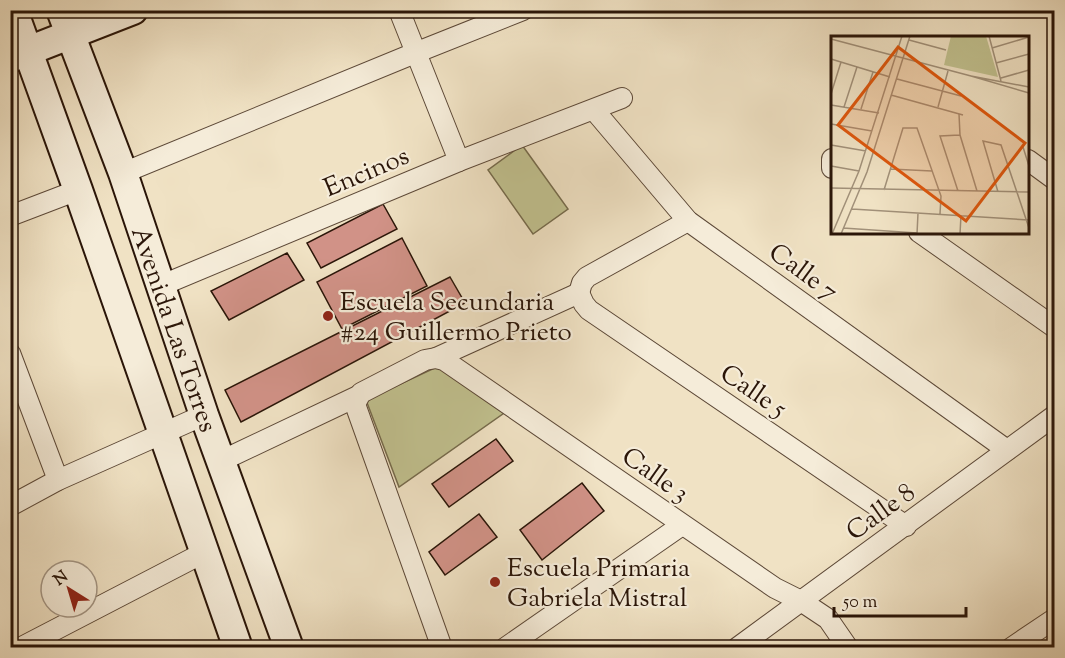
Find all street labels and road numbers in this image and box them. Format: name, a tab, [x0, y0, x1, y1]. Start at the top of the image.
street label: Encinos	[319, 139, 415, 208]
street label: Avenida Las Torres	[120, 222, 225, 437]
street label: Calle 7	[760, 235, 845, 311]
street label: Calle 5	[712, 356, 793, 428]
street label: Calle 3	[613, 439, 696, 513]
street label: Calle 8	[839, 475, 924, 551]

